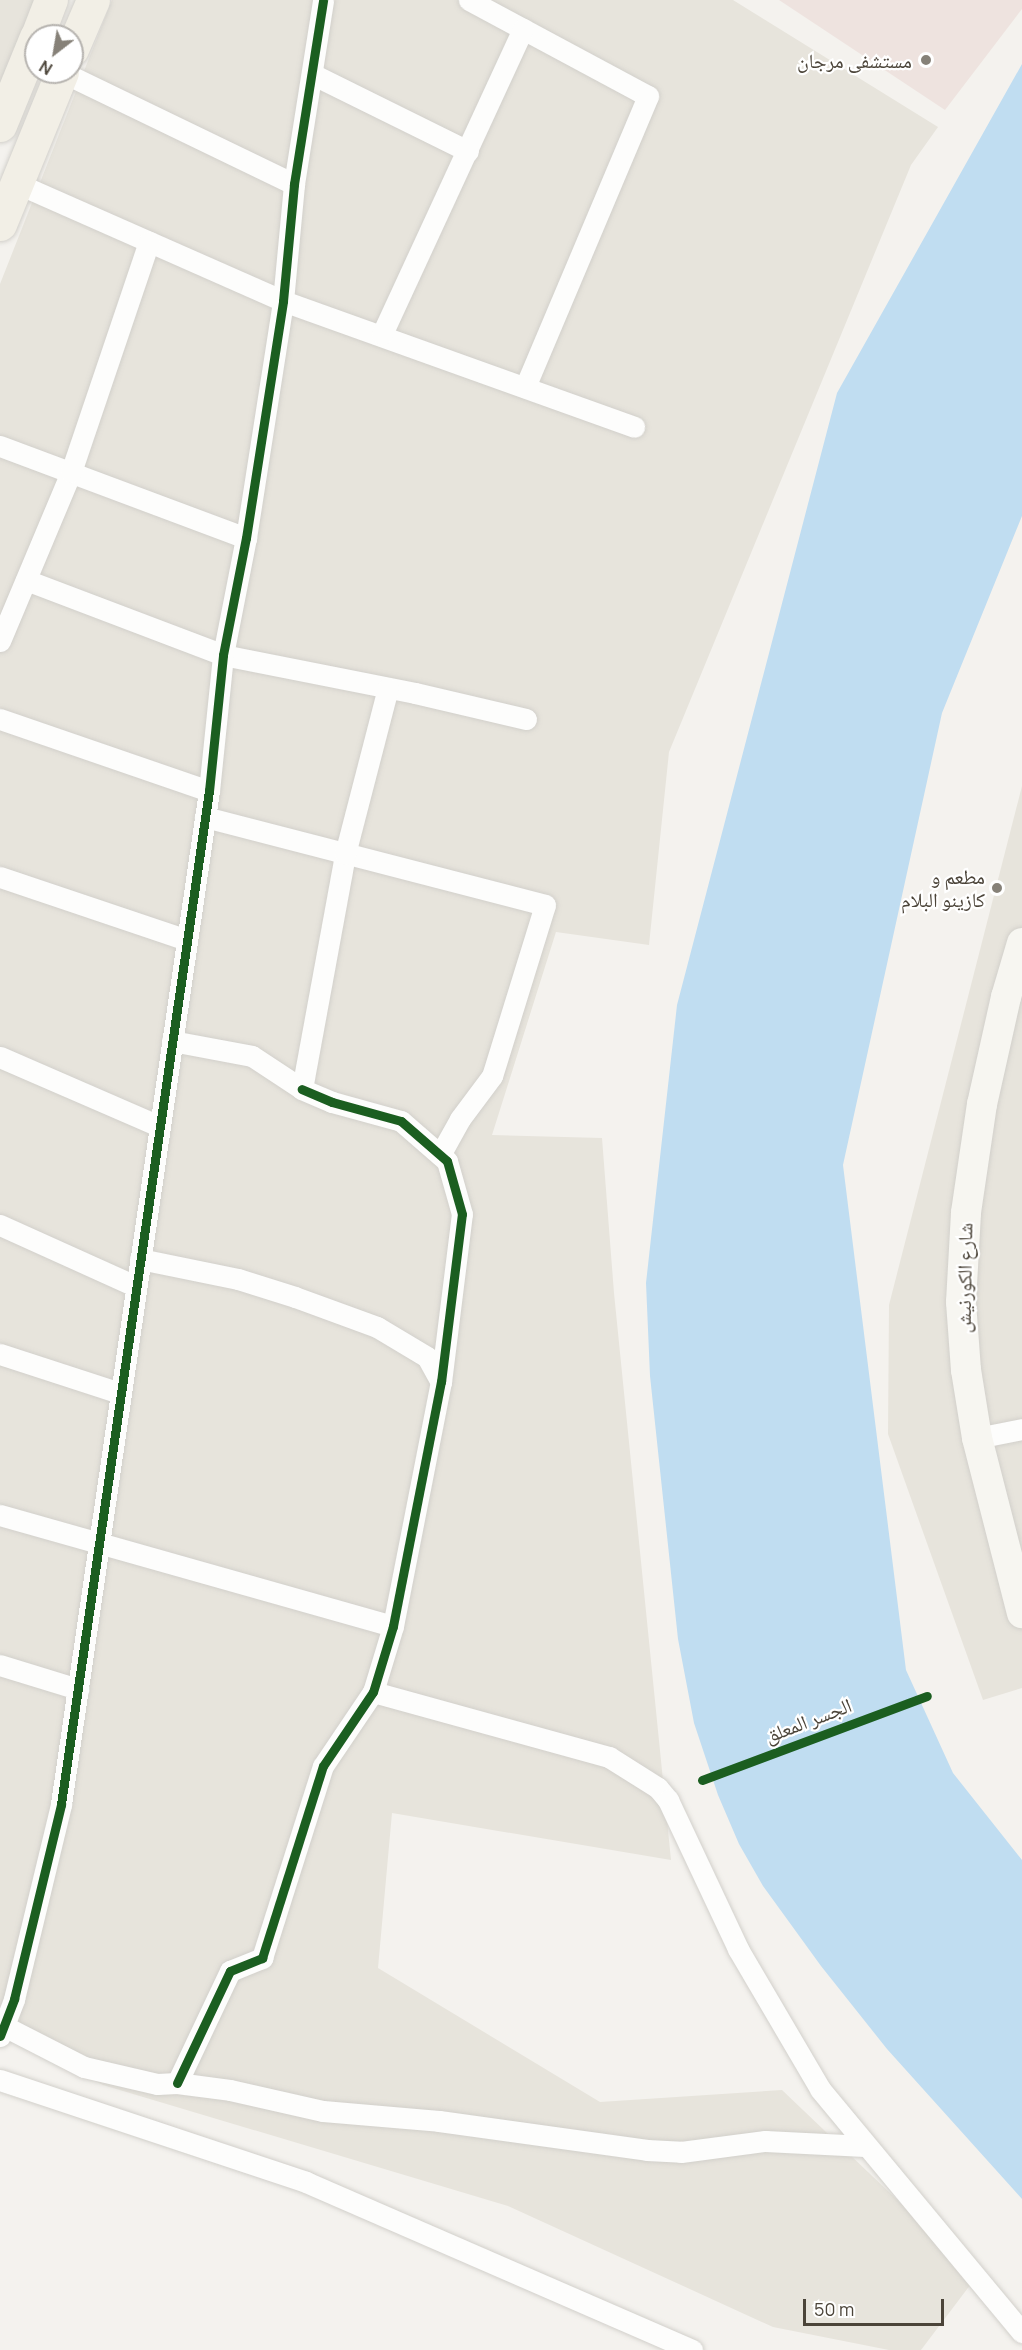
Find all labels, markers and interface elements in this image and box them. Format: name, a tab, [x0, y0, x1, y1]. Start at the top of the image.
north arrow	[24, 24, 84, 84]
place label: مستشفى مرجان	[797, 48, 912, 72]
marker: مستشفى مرجان	[917, 51, 935, 69]
text: N	[35, 55, 56, 80]
place label: مطعم و كازينو البلام	[901, 864, 985, 911]
marker: مطعم و كازينو البلام	[990, 881, 1004, 895]
street label: شارع الكورنيش	[951, 1223, 977, 1333]
street label: الجسر المعلق	[761, 1693, 855, 1747]
scale bar	[806, 2287, 947, 2325]
text: 50 m	[814, 2297, 854, 2321]

